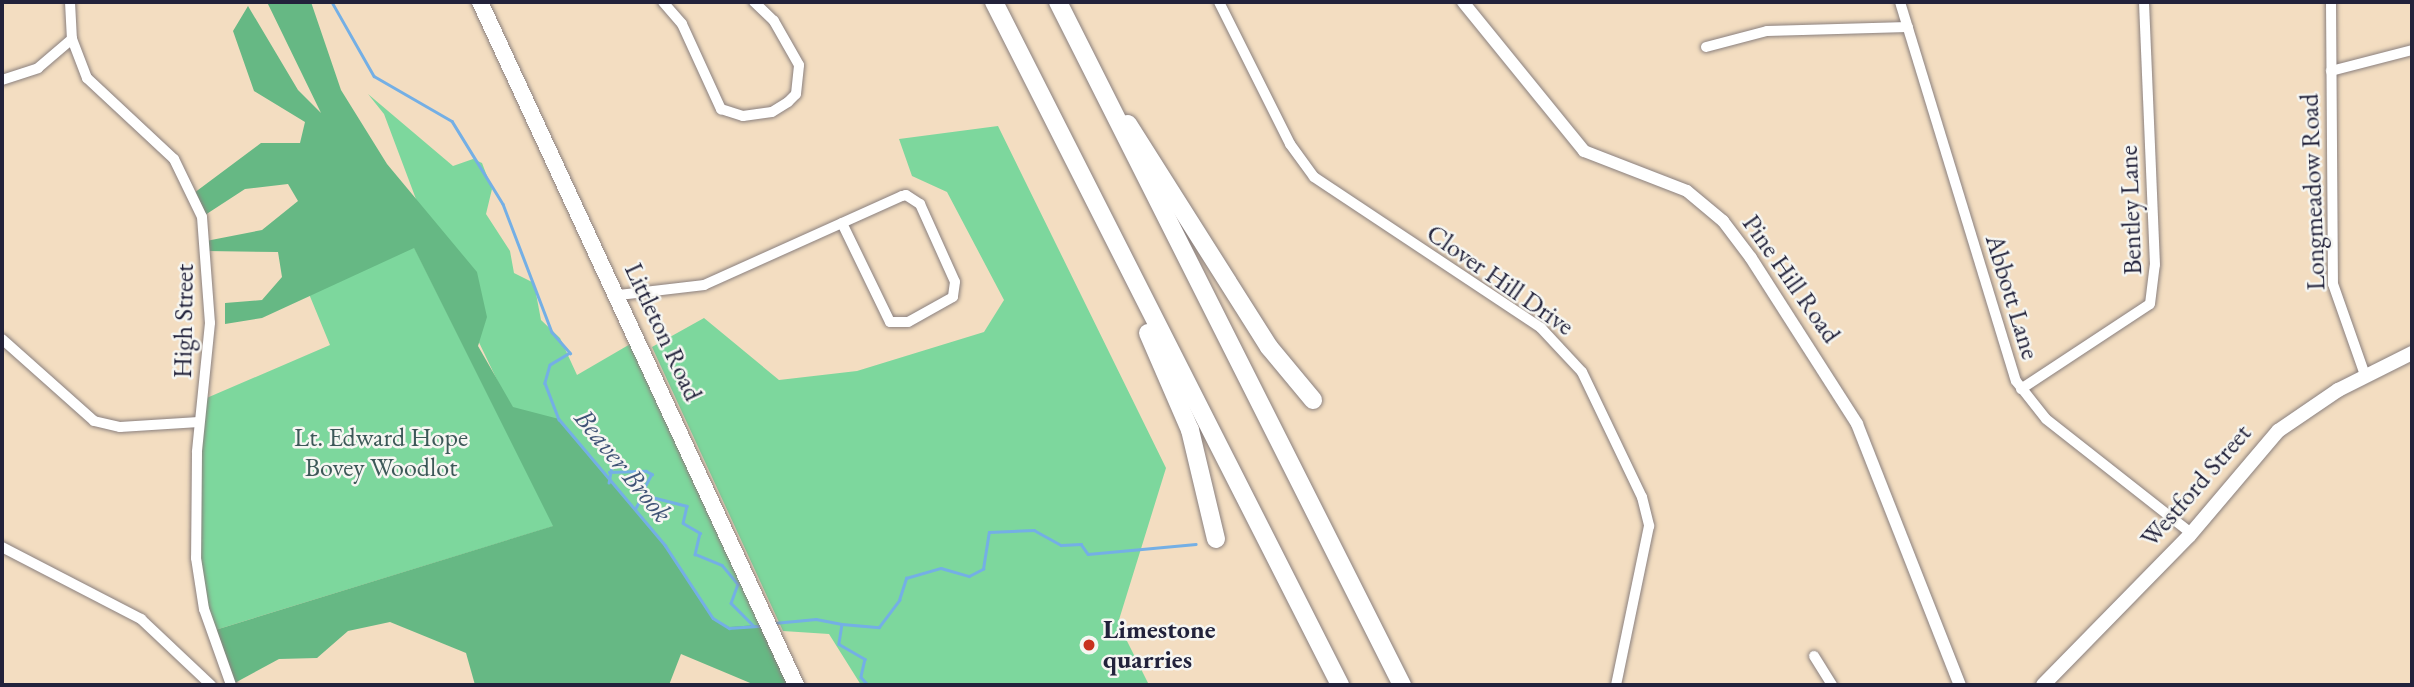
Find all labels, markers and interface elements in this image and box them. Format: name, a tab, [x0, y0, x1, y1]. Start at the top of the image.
street label: Longmeadow Road	[2294, 93, 2332, 291]
street label: Bentley Lane	[2113, 145, 2149, 275]
street label: Pine Hill Road	[1735, 209, 1847, 349]
street label: Clover Hill Drive	[1420, 218, 1580, 342]
street label: Abbott Lane	[1978, 231, 2046, 363]
street label: Littleton Road	[617, 258, 709, 406]
street label: High Street	[167, 264, 201, 378]
water label: Beaver Brook	[568, 401, 680, 529]
street label: Westford Street	[2134, 418, 2258, 554]
park label: Lt. Edward Hope Bovey Woodlot	[294, 422, 468, 484]
place label: Limestone quarries	[1103, 614, 1215, 676]
marker: Limestone quarries	[1081, 637, 1097, 653]

